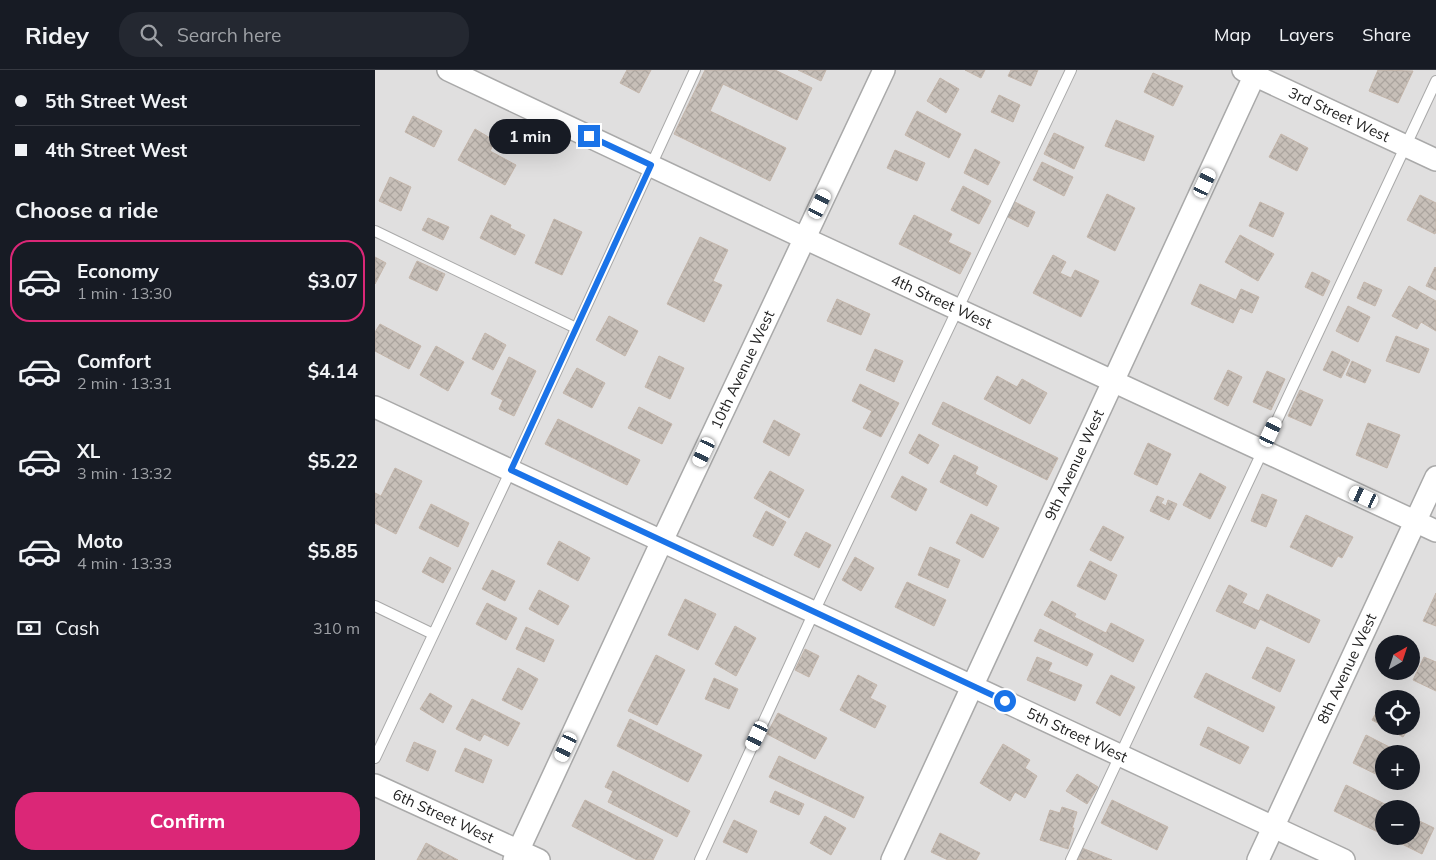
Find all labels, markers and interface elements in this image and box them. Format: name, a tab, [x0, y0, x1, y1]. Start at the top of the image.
search box	[119, 12, 469, 57]
text: Ridey	[25, 20, 89, 50]
icon: search	[137, 21, 165, 49]
text: Search here	[177, 23, 281, 47]
text: Map	[1214, 23, 1251, 46]
text: Layers	[1279, 23, 1334, 46]
text: Share	[1362, 23, 1411, 46]
street label: 3rd Street West	[1286, 83, 1393, 146]
text: 5th Street West	[45, 89, 187, 113]
callout: 1 min	[489, 118, 571, 154]
route end	[578, 125, 600, 147]
text: 1 min	[509, 126, 551, 146]
text: 4th Street West	[45, 138, 187, 162]
car	[1191, 166, 1218, 200]
car	[806, 187, 833, 221]
text: Choose a ride	[15, 196, 158, 224]
icon: car	[17, 259, 62, 304]
text: Economy	[77, 259, 159, 283]
text: $3.07	[308, 269, 358, 293]
street label: 4th Street West	[888, 270, 995, 333]
text: 1 min · 13:30	[77, 283, 172, 303]
street label: 10th Avenue West	[706, 307, 778, 432]
icon: car	[17, 349, 62, 394]
text: Comfort	[77, 349, 151, 373]
text: $4.14	[308, 359, 358, 383]
text: 2 min · 13:31	[77, 373, 172, 393]
street label: 9th Avenue West	[1040, 407, 1108, 523]
car	[1257, 415, 1284, 449]
car	[690, 435, 717, 469]
icon: car	[17, 439, 62, 484]
text: XL	[77, 439, 100, 463]
text: $5.22	[308, 449, 358, 473]
text: 3 min · 13:32	[77, 463, 172, 483]
car	[1347, 484, 1380, 510]
icon: car	[17, 529, 62, 574]
text: Moto	[77, 529, 123, 553]
text: $5.85	[308, 539, 358, 563]
text: 4 min · 13:33	[77, 553, 172, 573]
street label: 8th Avenue West	[1313, 610, 1380, 727]
icon: cash	[15, 614, 43, 642]
text: Cash	[55, 616, 100, 640]
text: 310 m	[313, 618, 360, 638]
north arrow	[1375, 635, 1420, 680]
map controls	[1375, 635, 1420, 845]
route start	[994, 690, 1016, 712]
button: locate	[1375, 690, 1420, 735]
street label: 5th Street West	[1024, 703, 1131, 766]
car	[743, 719, 770, 753]
car	[552, 730, 579, 764]
button: +	[1375, 745, 1420, 790]
street label: 6th Street West	[390, 784, 497, 847]
button: Confirm	[15, 792, 360, 850]
button: −	[1375, 800, 1420, 845]

